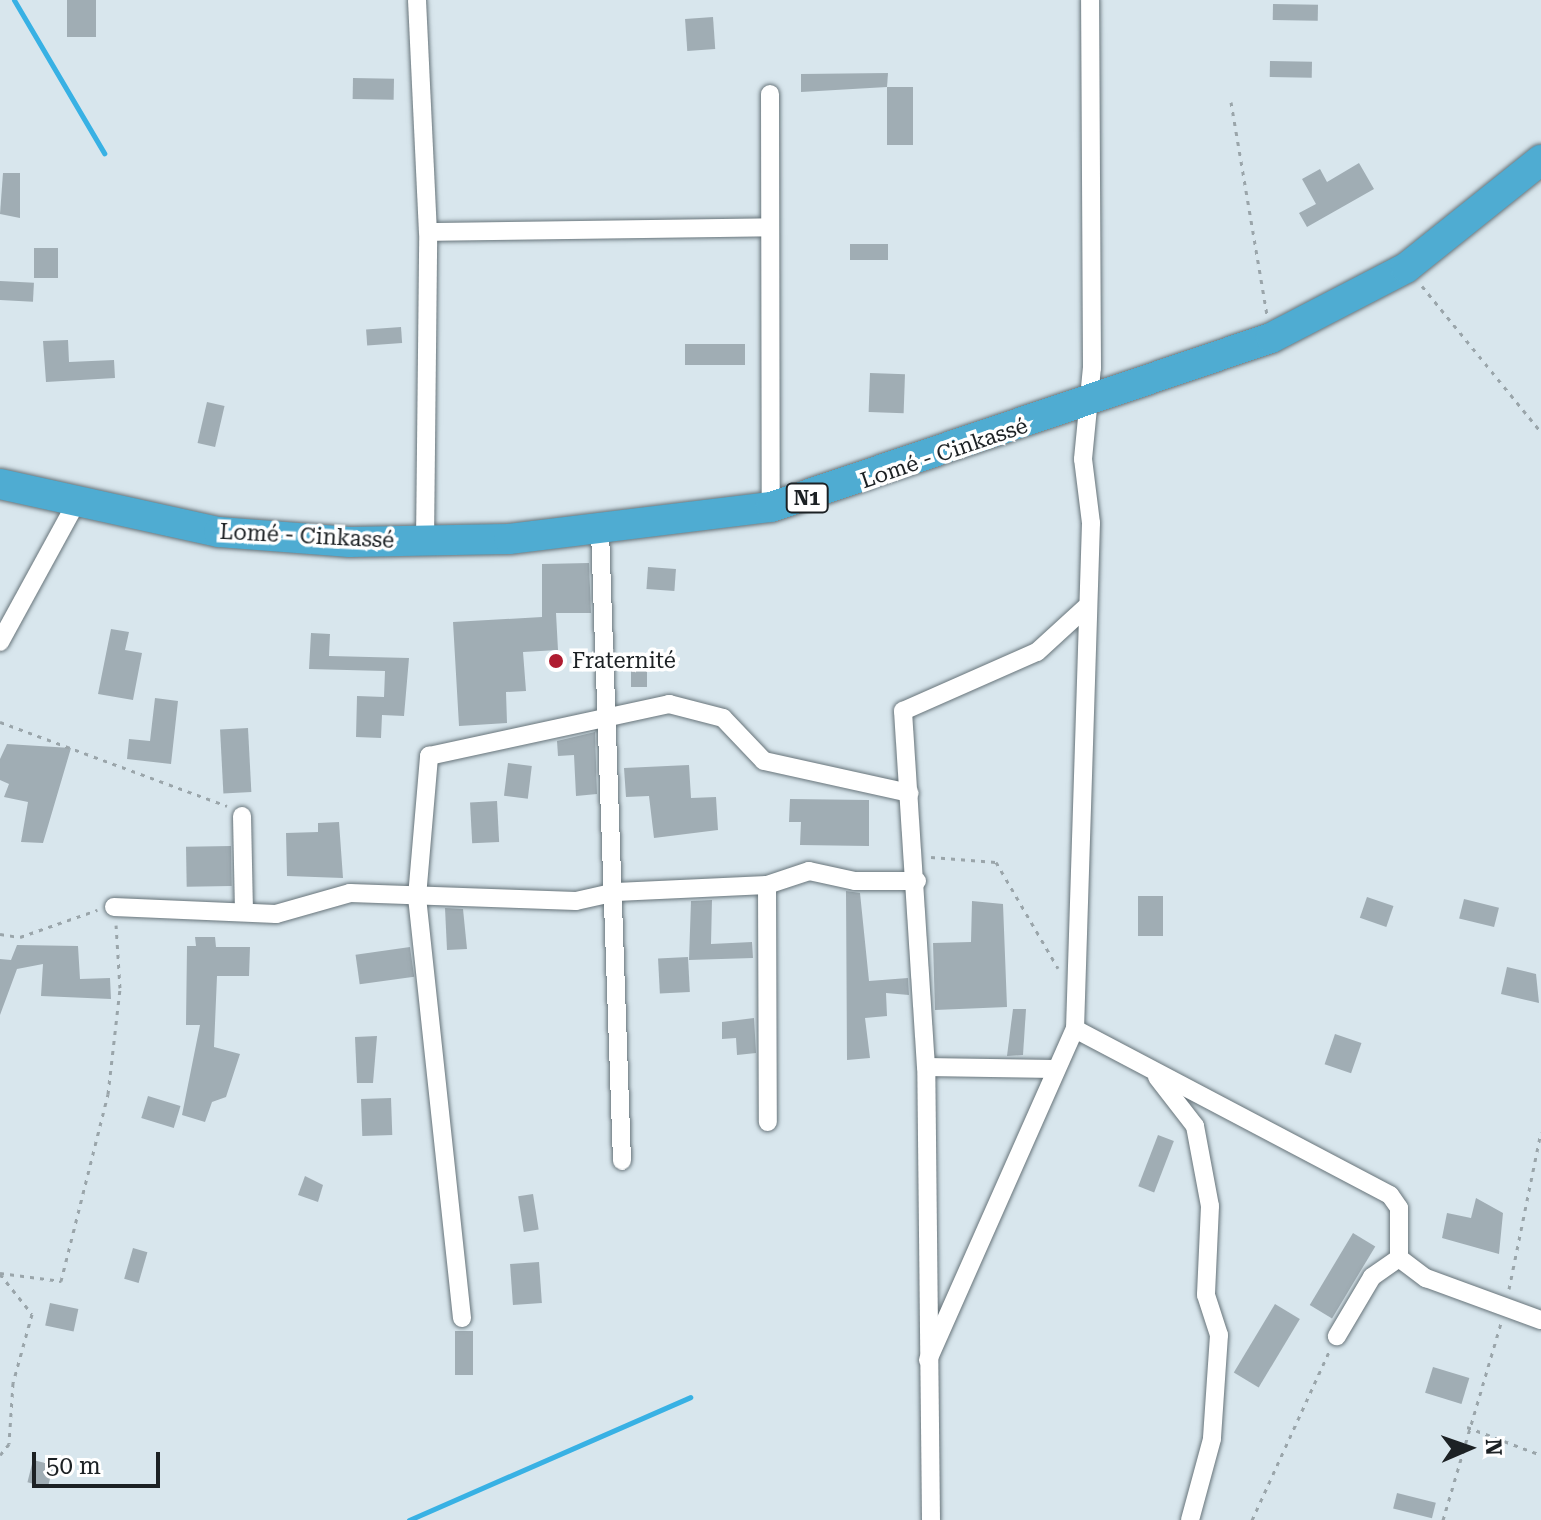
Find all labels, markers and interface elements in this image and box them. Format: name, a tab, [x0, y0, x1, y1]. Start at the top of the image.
street label: Lomé - Cinkassé	[857, 412, 1031, 494]
road number: N1	[785, 482, 829, 514]
street label: Lomé - Cinkassé	[219, 518, 395, 554]
place label: Fraternité	[572, 648, 676, 674]
marker: Fraternité	[547, 652, 565, 670]
north arrow	[1429, 1408, 1509, 1488]
scale bar	[36, 1436, 164, 1486]
text: N	[1481, 1438, 1506, 1456]
text: 50 m	[46, 1452, 101, 1480]

